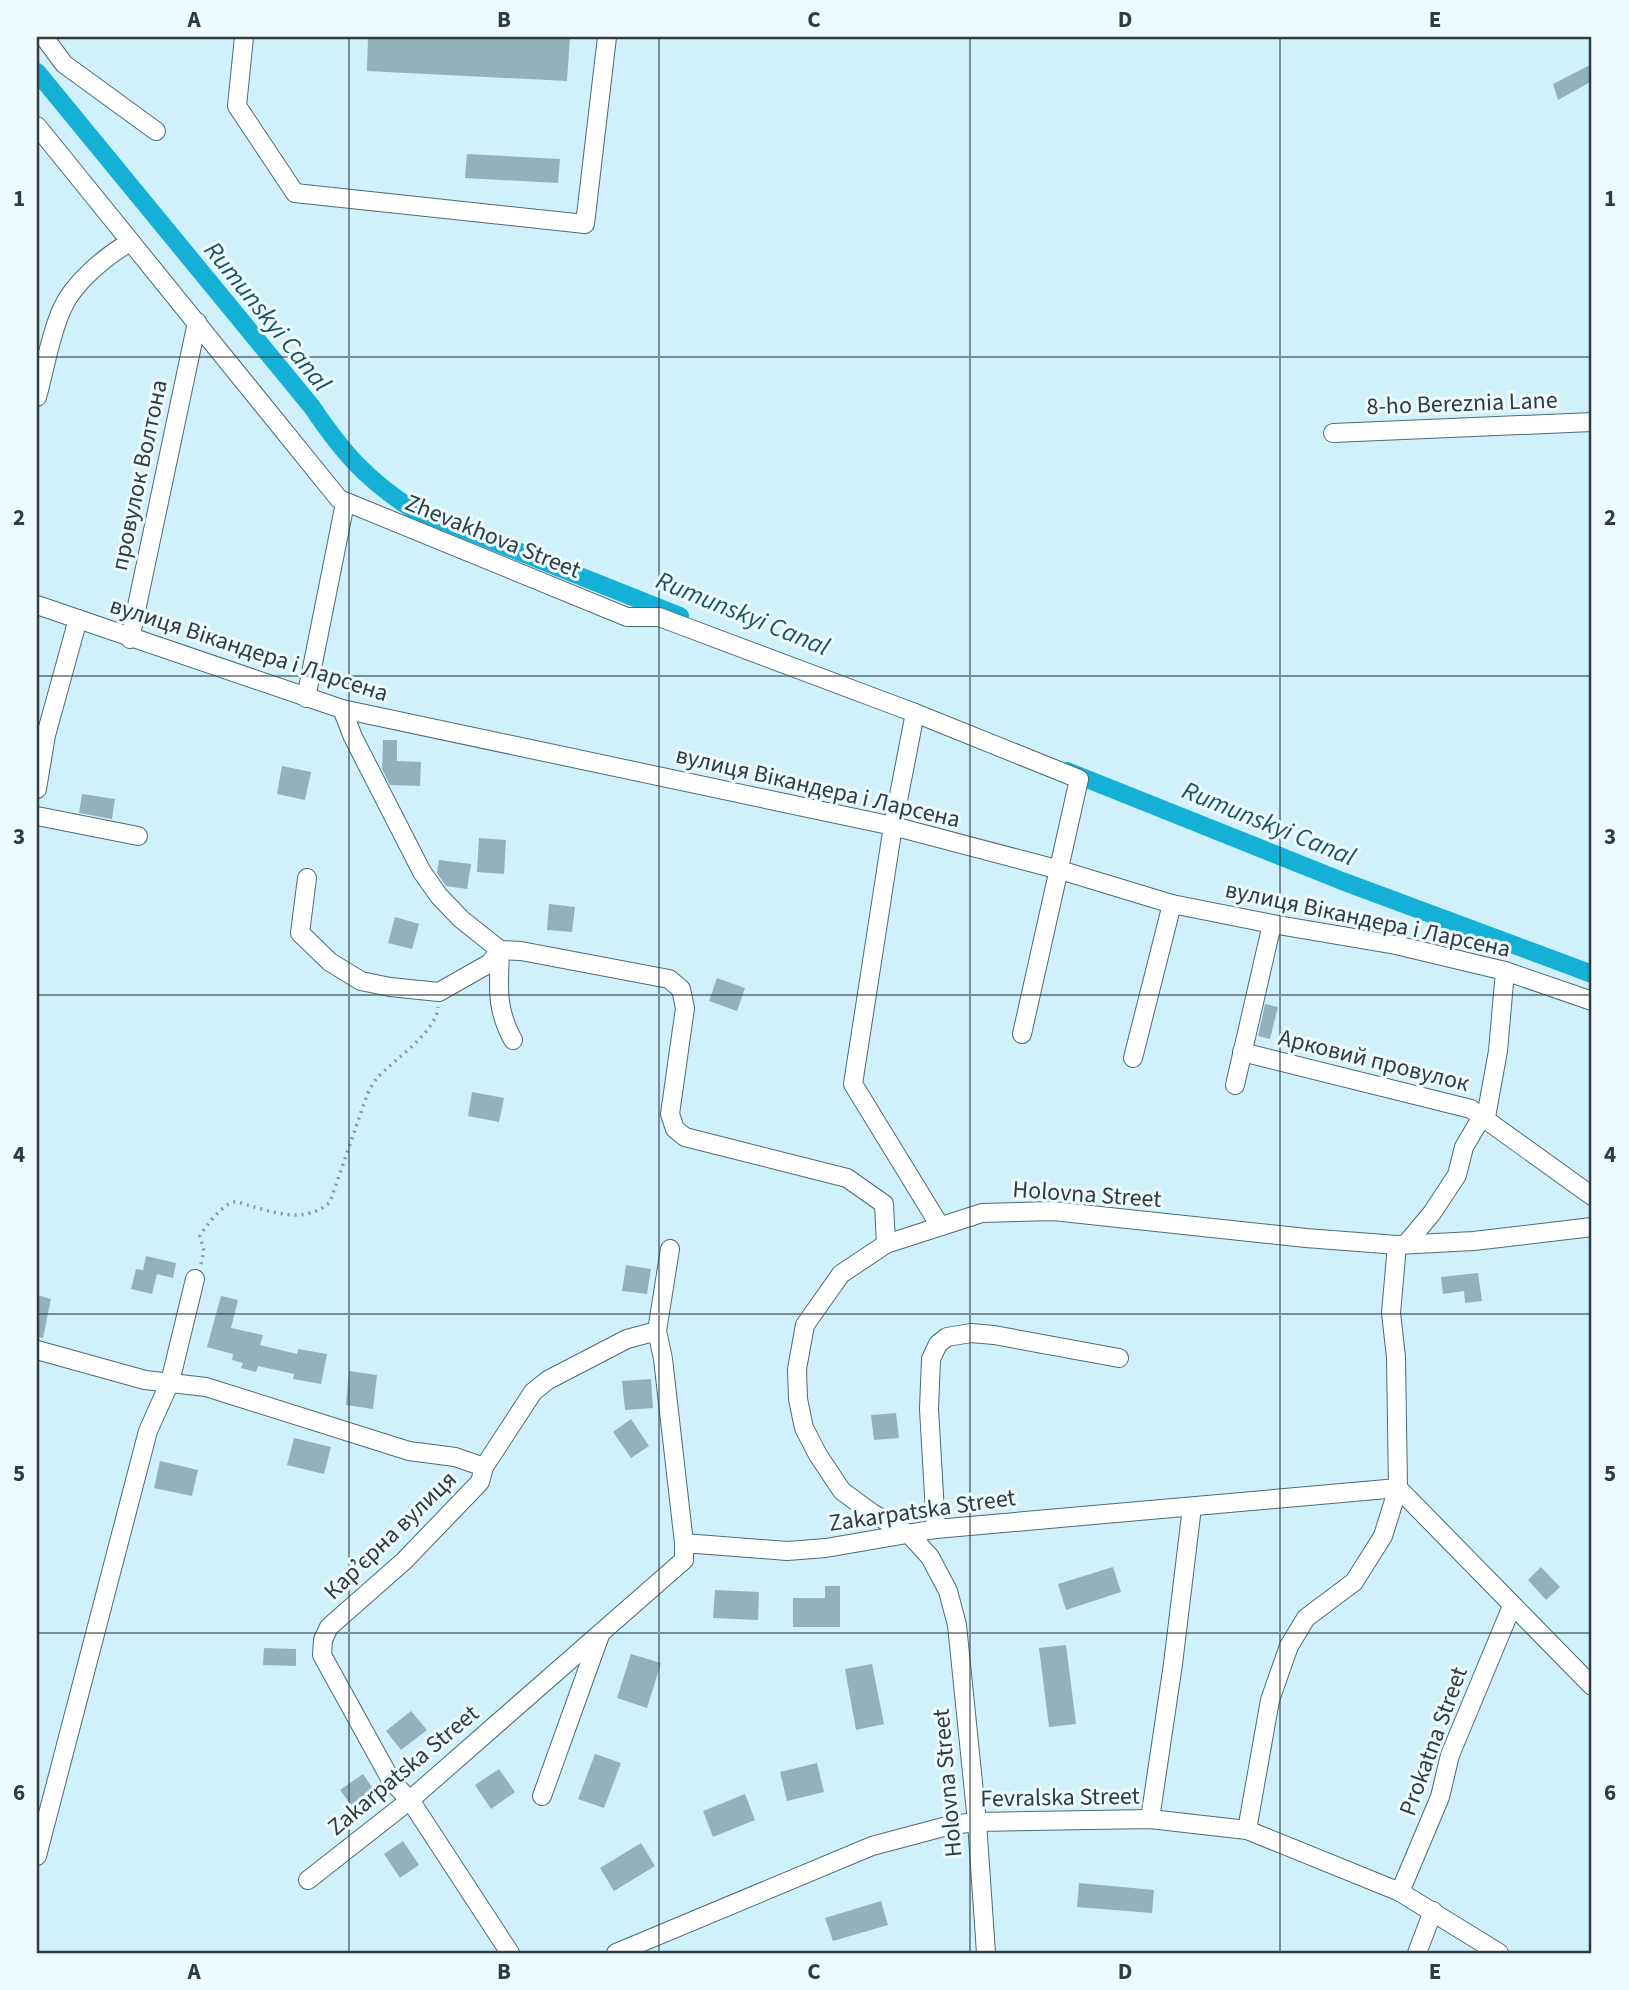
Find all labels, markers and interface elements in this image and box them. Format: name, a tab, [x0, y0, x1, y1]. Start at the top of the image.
text: A	[186, 3, 201, 36]
text: B	[497, 3, 511, 36]
text: C	[807, 3, 821, 36]
text: D	[1118, 3, 1132, 36]
text: E	[1429, 3, 1441, 36]
text: 1	[13, 182, 25, 215]
text: 1	[1604, 182, 1616, 215]
water label: Rumunskyi Canal	[195, 233, 340, 400]
street label: провулок Волтона	[102, 376, 177, 574]
street label: 8-ho Bereznia Lane	[1366, 383, 1558, 424]
street label: Zhevakhova Street	[400, 485, 586, 588]
text: 2	[13, 501, 25, 534]
text: 2	[1604, 501, 1616, 534]
water label: Rumunskyi Canal	[651, 562, 836, 665]
street label: вулиця Вікандера і Ларсена	[105, 588, 393, 711]
street label: вулиця Вікандера і Ларсена	[672, 738, 964, 837]
water label: Rumunskyi Canal	[1177, 772, 1362, 875]
text: 3	[13, 820, 25, 853]
text: 3	[1604, 820, 1616, 853]
street label: вулиця Вікандера і Ларсена	[1222, 872, 1514, 967]
street label: Арковий провулок	[1275, 1020, 1473, 1101]
text: 4	[13, 1138, 25, 1171]
text: 4	[1604, 1138, 1616, 1171]
street label: Holovna Street	[1011, 1172, 1163, 1217]
text: 5	[13, 1457, 25, 1490]
text: 5	[1604, 1457, 1616, 1490]
street label: Карʼєрна вулиця	[316, 1463, 465, 1608]
street label: Zakarpatska Street	[827, 1480, 1018, 1541]
street label: Prokatna Street	[1390, 1662, 1477, 1821]
street label: Zakarpatska Street	[320, 1697, 487, 1844]
street label: Holovna Street	[924, 1707, 971, 1859]
text: 6	[13, 1776, 25, 1809]
text: 6	[1604, 1776, 1616, 1809]
street label: Fevralska Street	[980, 1779, 1140, 1816]
text: A	[186, 1955, 201, 1988]
text: B	[497, 1955, 511, 1988]
text: C	[807, 1955, 821, 1988]
text: D	[1118, 1955, 1132, 1988]
text: E	[1429, 1955, 1441, 1988]

